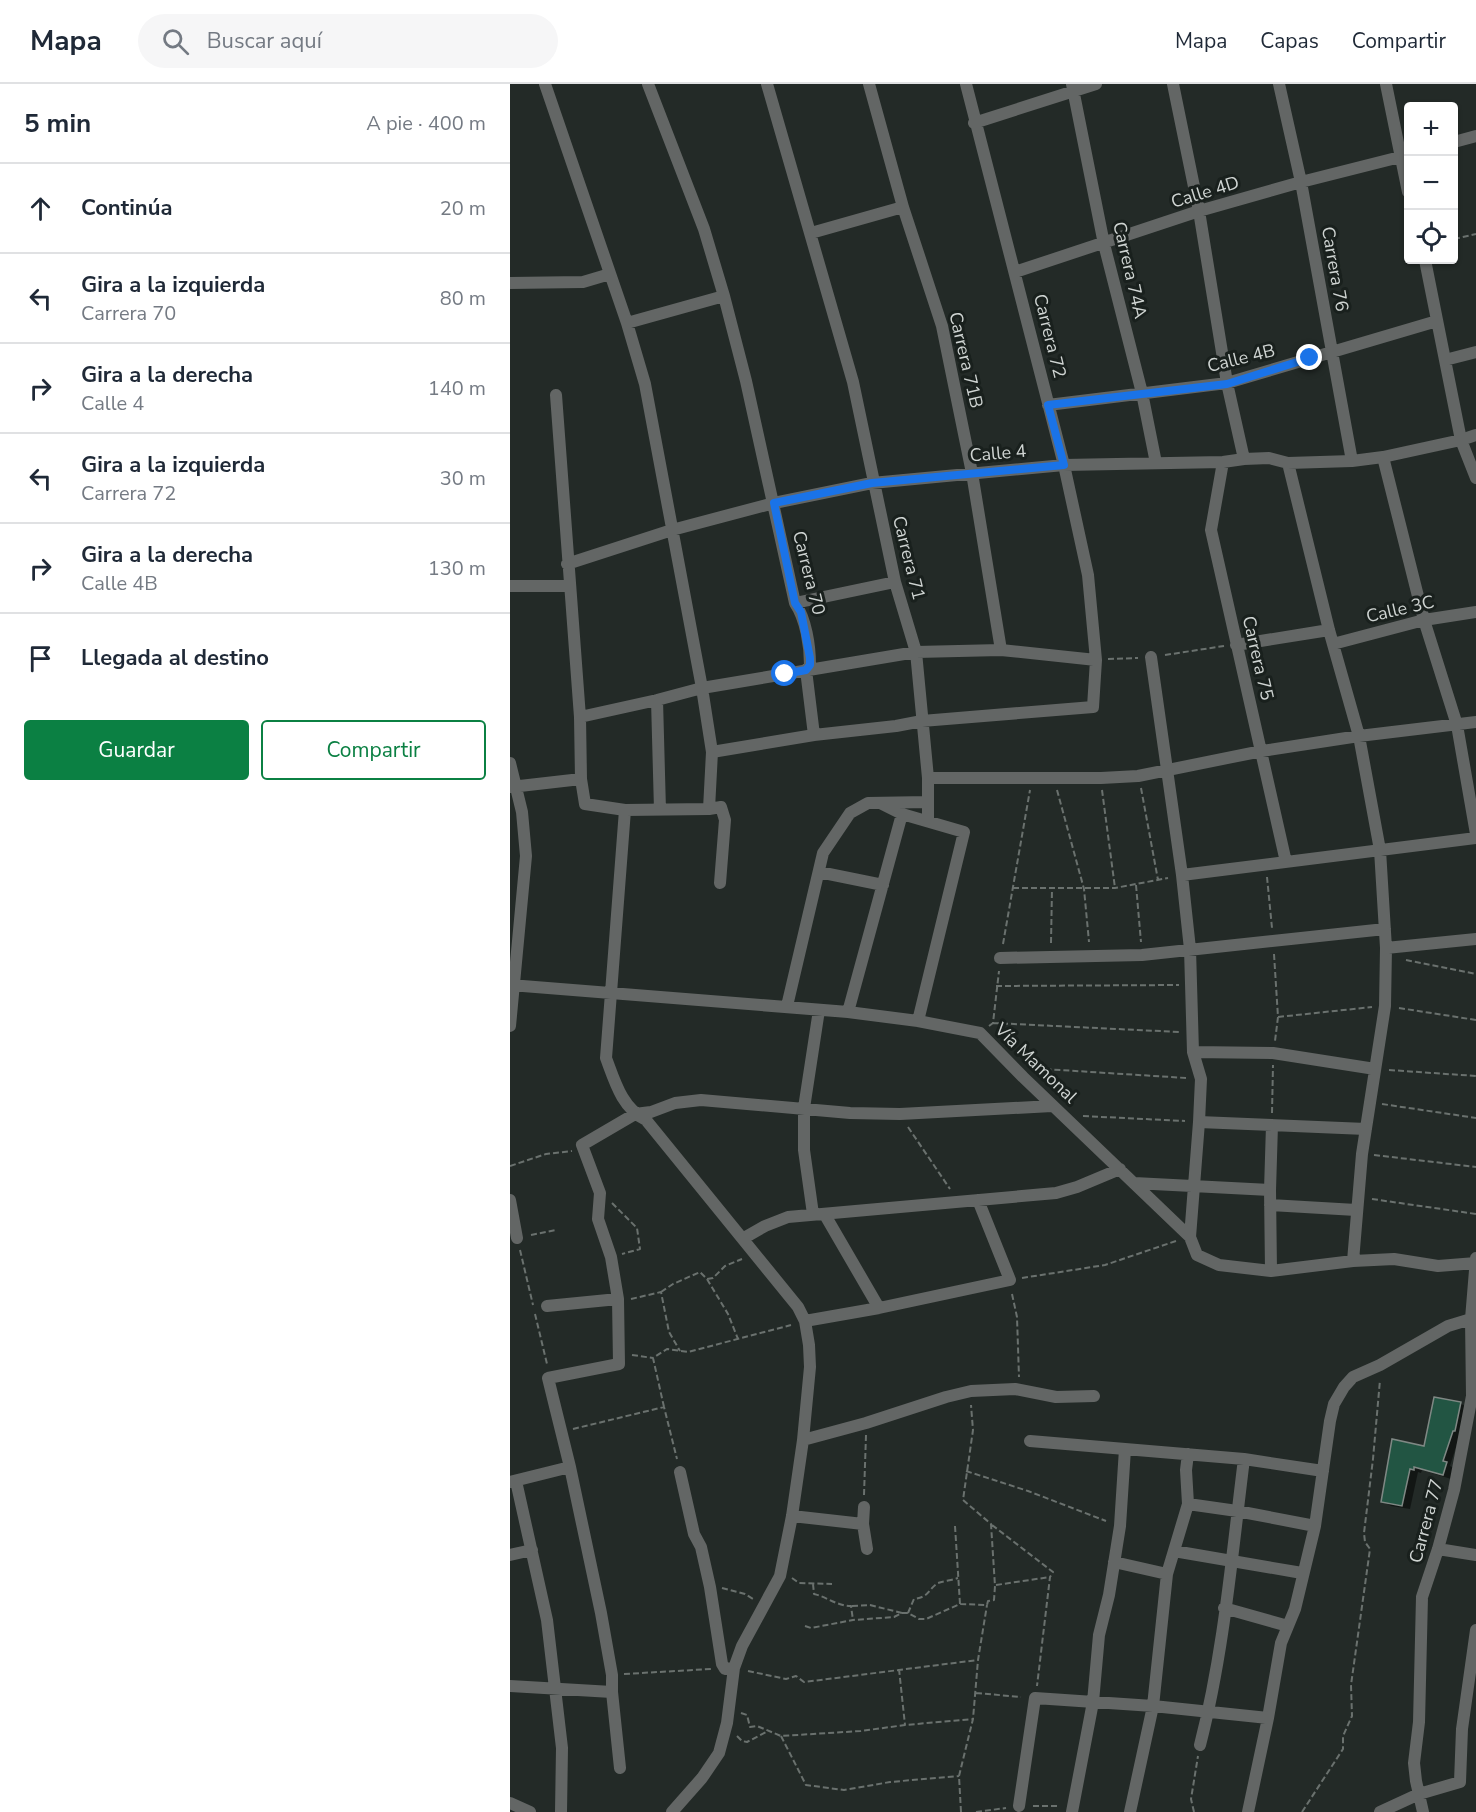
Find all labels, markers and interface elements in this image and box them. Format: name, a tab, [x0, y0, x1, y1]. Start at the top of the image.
search box	[138, 14, 558, 68]
text: Mapa	[30, 22, 102, 60]
icon: search	[159, 25, 192, 58]
text: Buscar aquí	[207, 26, 322, 56]
text: Mapa	[1175, 27, 1227, 55]
text: Capas	[1260, 27, 1319, 55]
text: Compartir	[1352, 27, 1446, 55]
map controls	[1404, 102, 1458, 264]
button: +	[1404, 102, 1458, 156]
text: 5 min	[24, 106, 91, 141]
text: A pie · 400 m	[366, 110, 486, 137]
button: −	[1404, 156, 1458, 210]
street label: Calle 4D	[1168, 170, 1242, 214]
icon: ahead	[24, 192, 57, 225]
text: Continúa	[81, 193, 172, 223]
text: 20 m	[440, 195, 486, 222]
button: locate	[1404, 210, 1458, 264]
street label: Carrera 74A	[1107, 219, 1153, 321]
street label: Carrera 76	[1316, 225, 1354, 313]
text: Gira a la izquierda	[81, 270, 265, 300]
icon: left	[24, 282, 57, 315]
text: 80 m	[440, 285, 486, 312]
street label: Carrera 72	[1028, 291, 1072, 381]
text: Carrera 70	[81, 300, 176, 327]
street label: Carrera 71B	[943, 310, 989, 410]
street label: Calle 4B	[1205, 338, 1277, 378]
route end	[1296, 344, 1322, 370]
text: Gira a la derecha	[81, 360, 253, 390]
icon: right	[24, 372, 57, 405]
text: 140 m	[428, 375, 486, 402]
text: Calle 4	[81, 390, 144, 417]
street label: Calle 4	[969, 439, 1028, 467]
text: Gira a la izquierda	[81, 450, 265, 480]
icon: left	[24, 462, 57, 495]
text: 30 m	[440, 465, 486, 492]
text: Carrera 72	[81, 480, 176, 507]
street label: Carrera 71	[887, 513, 931, 603]
street label: Carrera 70	[787, 528, 831, 618]
text: Gira a la derecha	[81, 540, 253, 570]
icon: right	[24, 552, 57, 585]
text: 130 m	[428, 555, 486, 582]
text: Calle 4B	[81, 570, 158, 597]
street label: Calle 3C	[1364, 590, 1436, 628]
street label: Carrera 75	[1237, 613, 1279, 703]
icon: arrive	[24, 642, 57, 675]
text: Llegada al destino	[81, 643, 269, 673]
route start	[771, 660, 797, 686]
button: Guardar	[24, 720, 249, 780]
button: Compartir	[261, 720, 486, 780]
street label: Vía Mamonal	[989, 1017, 1083, 1109]
street label: Carrera 77	[1403, 1476, 1449, 1566]

